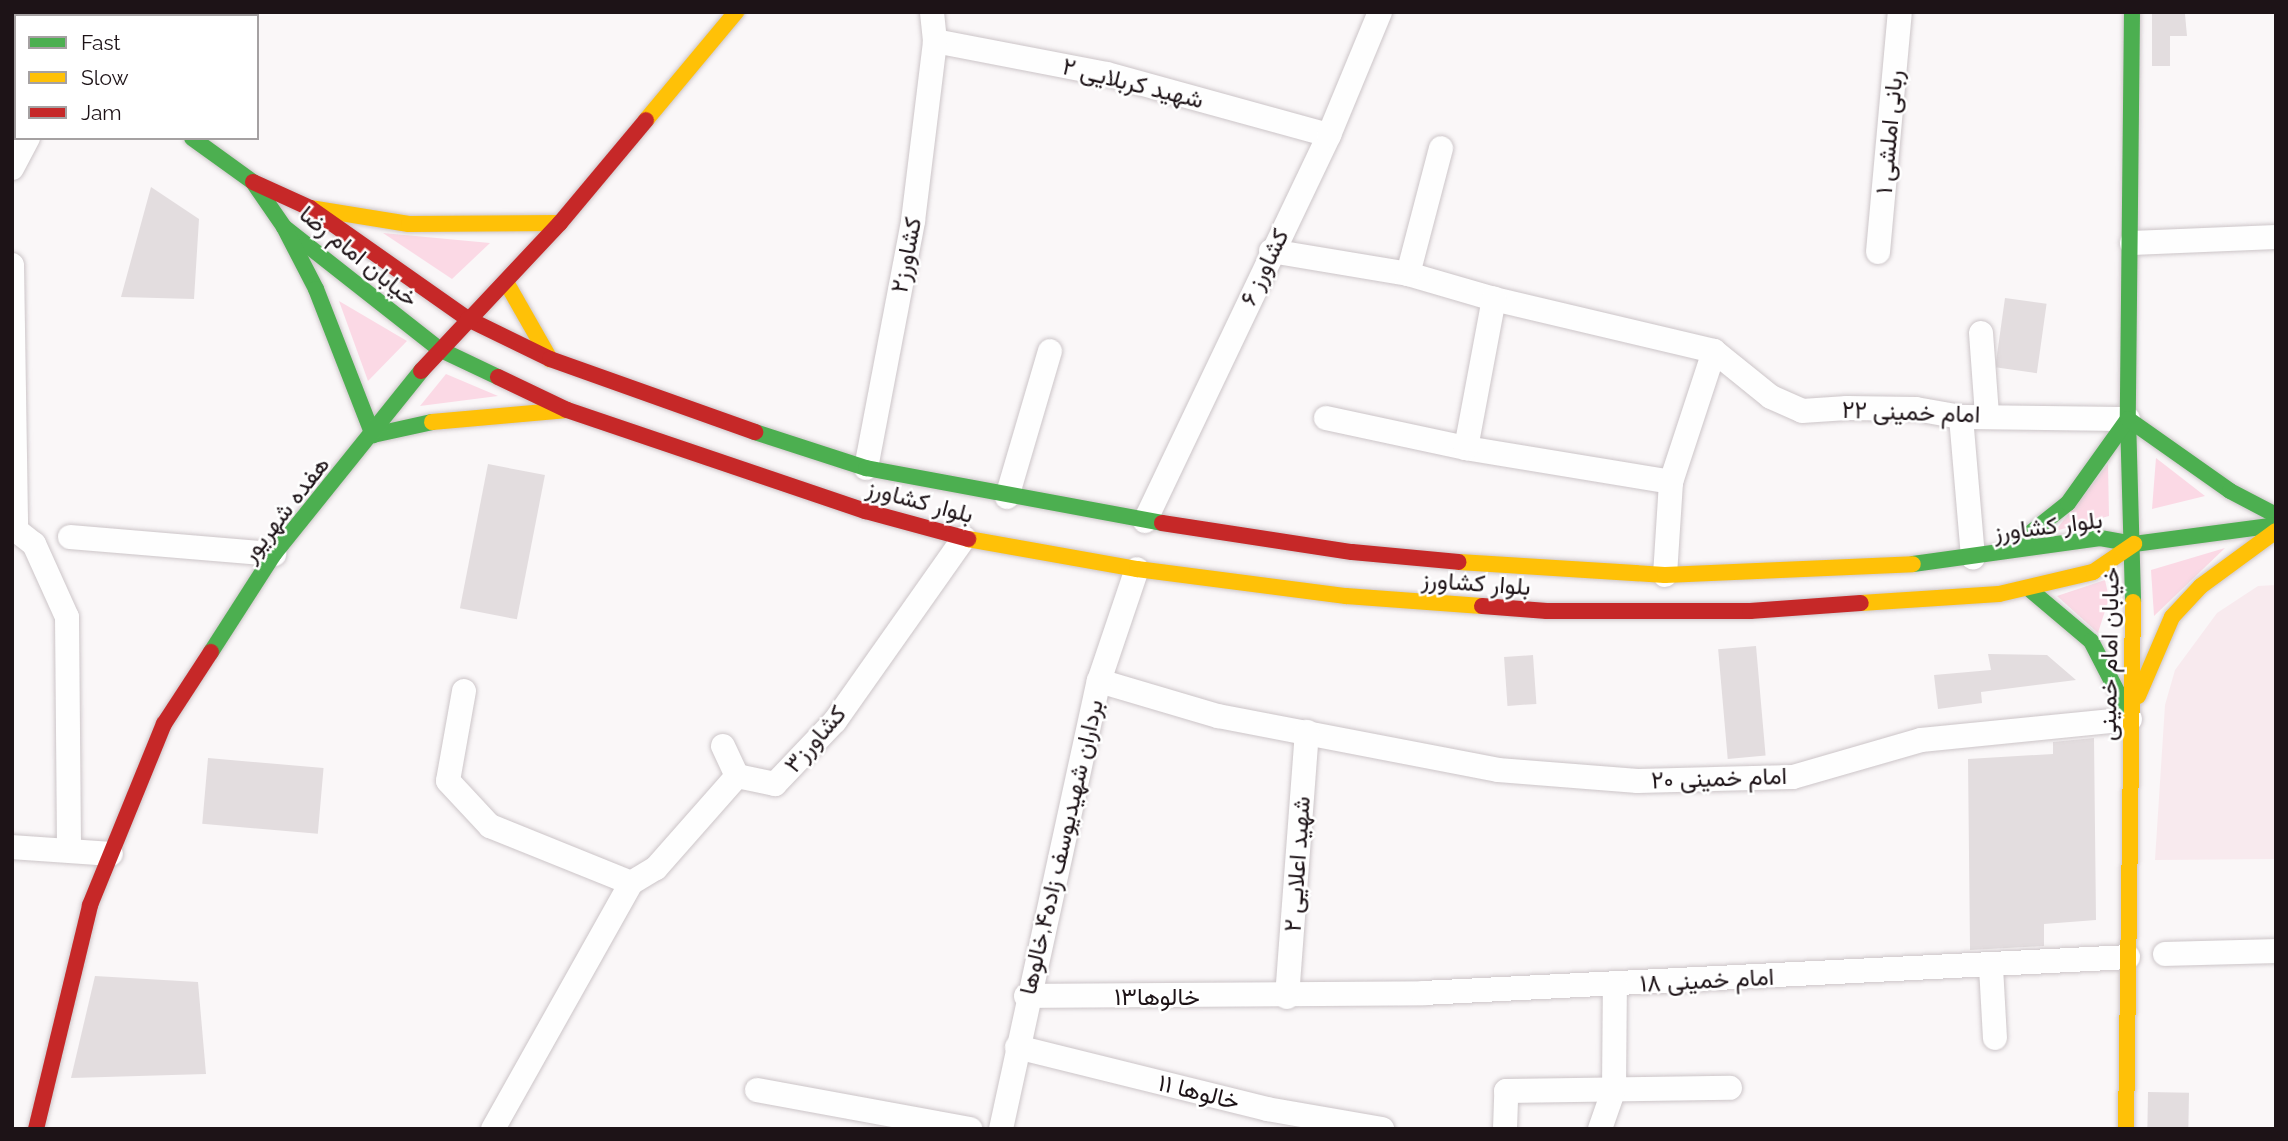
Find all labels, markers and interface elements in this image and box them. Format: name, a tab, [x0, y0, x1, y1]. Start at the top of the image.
legend	[14, 14, 259, 140]
text: Fast	[81, 30, 121, 55]
street label: شهید کربلایی ۲	[1059, 52, 1207, 114]
text: Slow	[81, 65, 129, 90]
street label: ربانی املشی ۱	[1869, 69, 1909, 195]
text: Jam	[81, 100, 122, 125]
street label: خیابان امام رضا	[294, 199, 424, 313]
street label: کشاورز۲	[885, 215, 927, 295]
street label: کشاورز ۶	[1233, 224, 1295, 310]
street label: امام خمینی ۲۲	[1841, 395, 1981, 429]
street label: هفده شهریور	[235, 450, 335, 568]
street label: بلوار کشاورز	[864, 473, 976, 529]
street label: بلوار کشاورز	[1992, 505, 2104, 547]
street label: بلوار کشاورز	[1421, 565, 1531, 601]
street label: خیابان امام خمینی	[2093, 567, 2125, 741]
street label: برداران شهیدیوسف زاده۴,خالوها	[1013, 697, 1109, 997]
street label: کشاورز۳	[778, 699, 852, 779]
street label: امام خمینی ۲۰	[1651, 761, 1787, 795]
street label: شهید اعلایی ۲	[1278, 795, 1316, 933]
street label: امام خمینی ۱۸	[1639, 962, 1775, 998]
street label: خالوها۱۳	[1114, 983, 1200, 1011]
street label: خالوها ۱۱	[1155, 1068, 1243, 1116]

